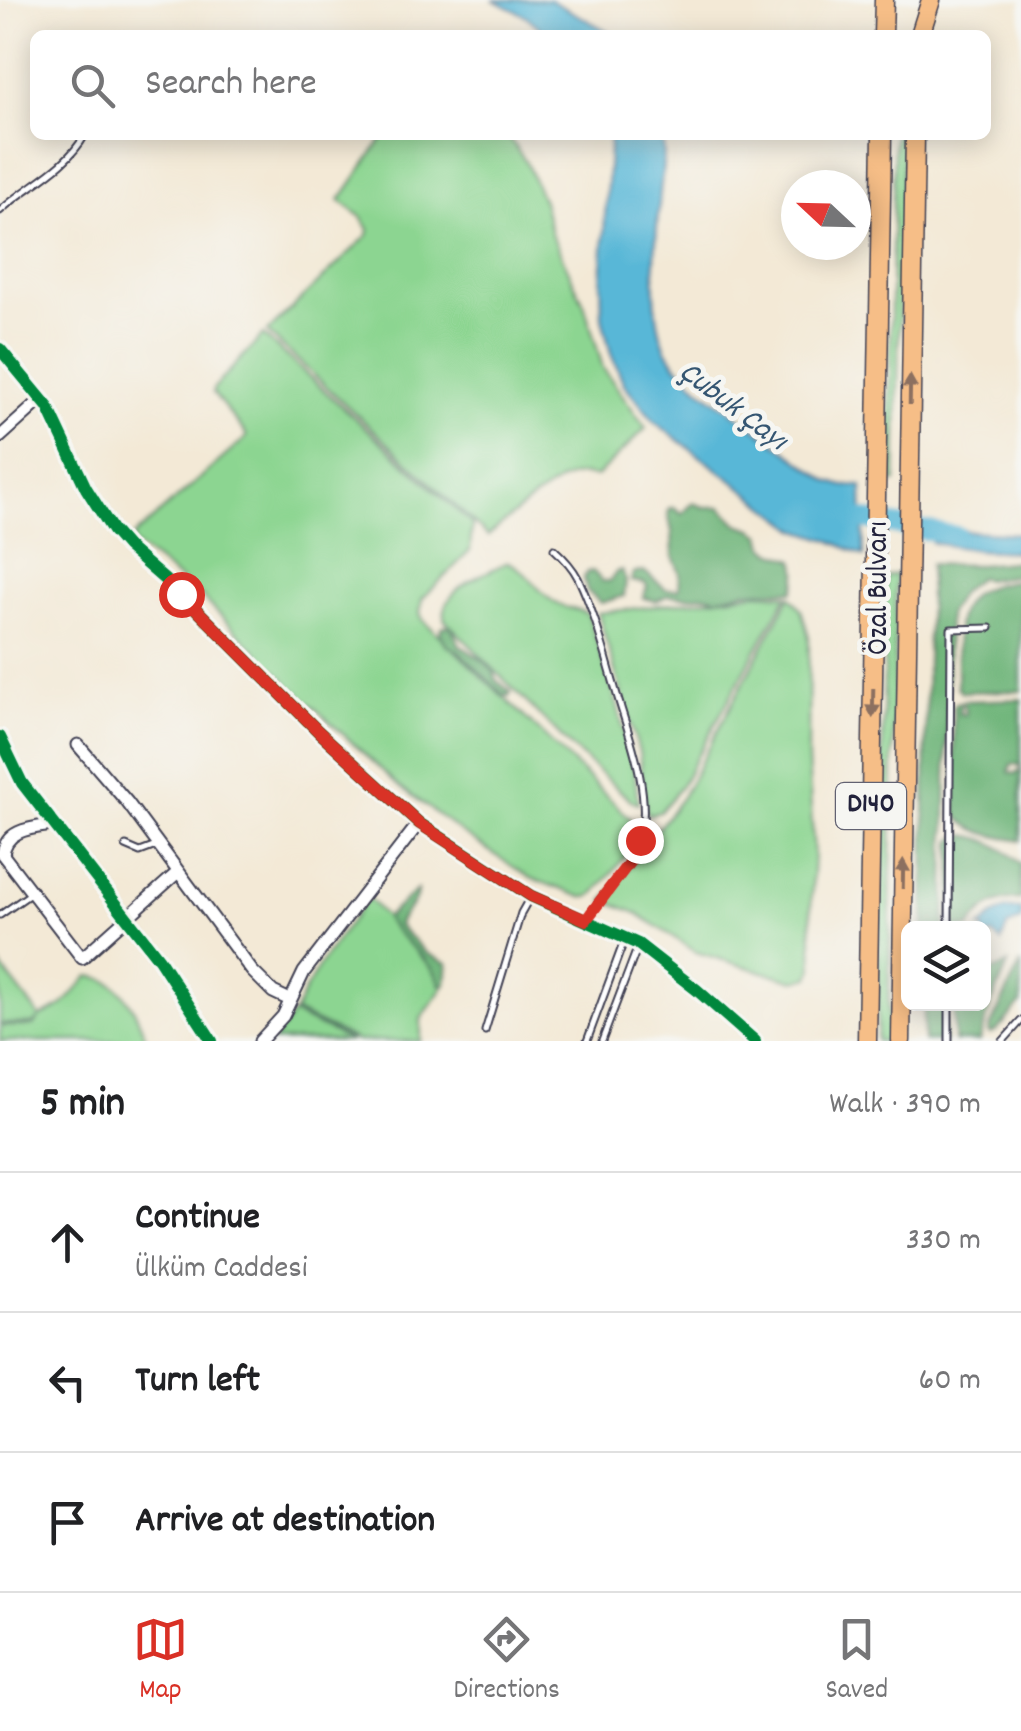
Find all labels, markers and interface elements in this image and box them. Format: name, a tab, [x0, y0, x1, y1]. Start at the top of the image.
search box	[30, 30, 991, 140]
icon: search	[65, 58, 120, 113]
text: Search here	[145, 58, 317, 113]
north arrow	[781, 170, 871, 260]
water label: Çubuk Çayı	[668, 352, 798, 465]
one-way arrow	[902, 374, 918, 406]
street label: Özal Bulvarı	[859, 521, 902, 655]
route start	[159, 572, 205, 618]
one-way arrow	[864, 687, 880, 719]
road number: D140	[836, 783, 906, 829]
route end	[618, 818, 664, 864]
one-way arrow	[895, 857, 911, 889]
map controls	[901, 921, 991, 1011]
button: layers	[901, 921, 991, 1011]
text: 5 min	[40, 1076, 125, 1136]
text: Walk · 390 m	[829, 1083, 981, 1129]
text: Continue	[135, 1192, 260, 1247]
icon: ahead	[40, 1215, 95, 1270]
text: 330 m	[906, 1219, 981, 1265]
text: Ülküm Caddesi	[135, 1247, 308, 1293]
icon: left	[40, 1355, 95, 1410]
text: Turn left	[135, 1355, 260, 1410]
text: 60 m	[919, 1359, 981, 1405]
icon: arrive	[40, 1495, 95, 1550]
text: Arrive at destination	[135, 1495, 435, 1550]
tab: Map	[133, 1612, 188, 1712]
tab: Directions	[454, 1612, 560, 1712]
tab: Saved	[826, 1612, 888, 1712]

